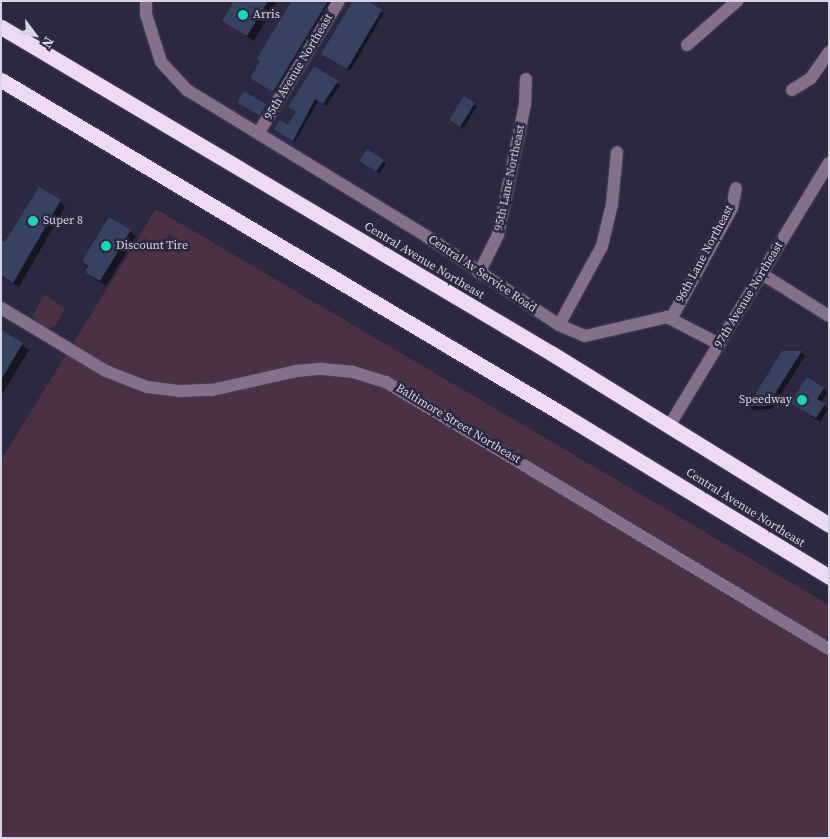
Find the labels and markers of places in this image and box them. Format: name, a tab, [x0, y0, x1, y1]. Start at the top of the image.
place label: Arris	[253, 8, 280, 22]
marker: Arris	[237, 9, 249, 21]
place label: Super 8	[43, 214, 83, 228]
marker: Super 8	[27, 215, 39, 227]
place label: Discount Tire	[116, 239, 188, 253]
marker: Discount Tire	[100, 240, 112, 252]
place label: Speedway	[739, 393, 792, 407]
marker: Speedway	[796, 394, 808, 406]

